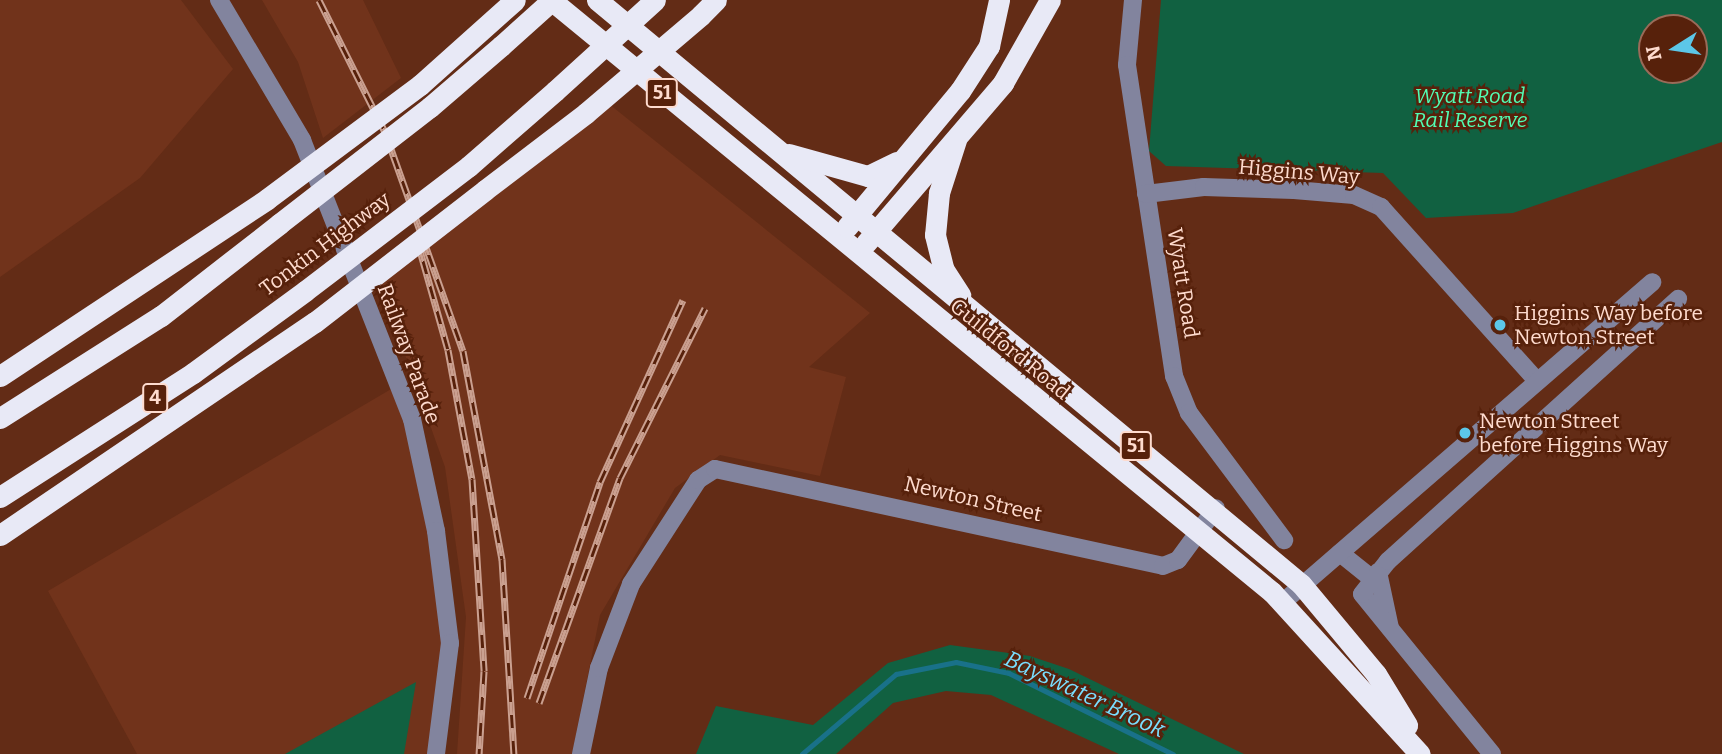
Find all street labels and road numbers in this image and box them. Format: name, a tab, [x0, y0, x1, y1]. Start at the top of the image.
road number: 51	[644, 78, 680, 108]
street label: Higgins Way	[1237, 154, 1361, 190]
street label: Tonkin Highway	[255, 187, 395, 301]
street label: Wyatt Road	[1162, 226, 1204, 340]
street label: Railway Parade	[372, 281, 446, 427]
street label: Guildford Road	[945, 293, 1075, 405]
road number: 4	[141, 382, 169, 414]
road number: 51	[1118, 430, 1154, 462]
street label: Newton Street	[902, 471, 1044, 527]

